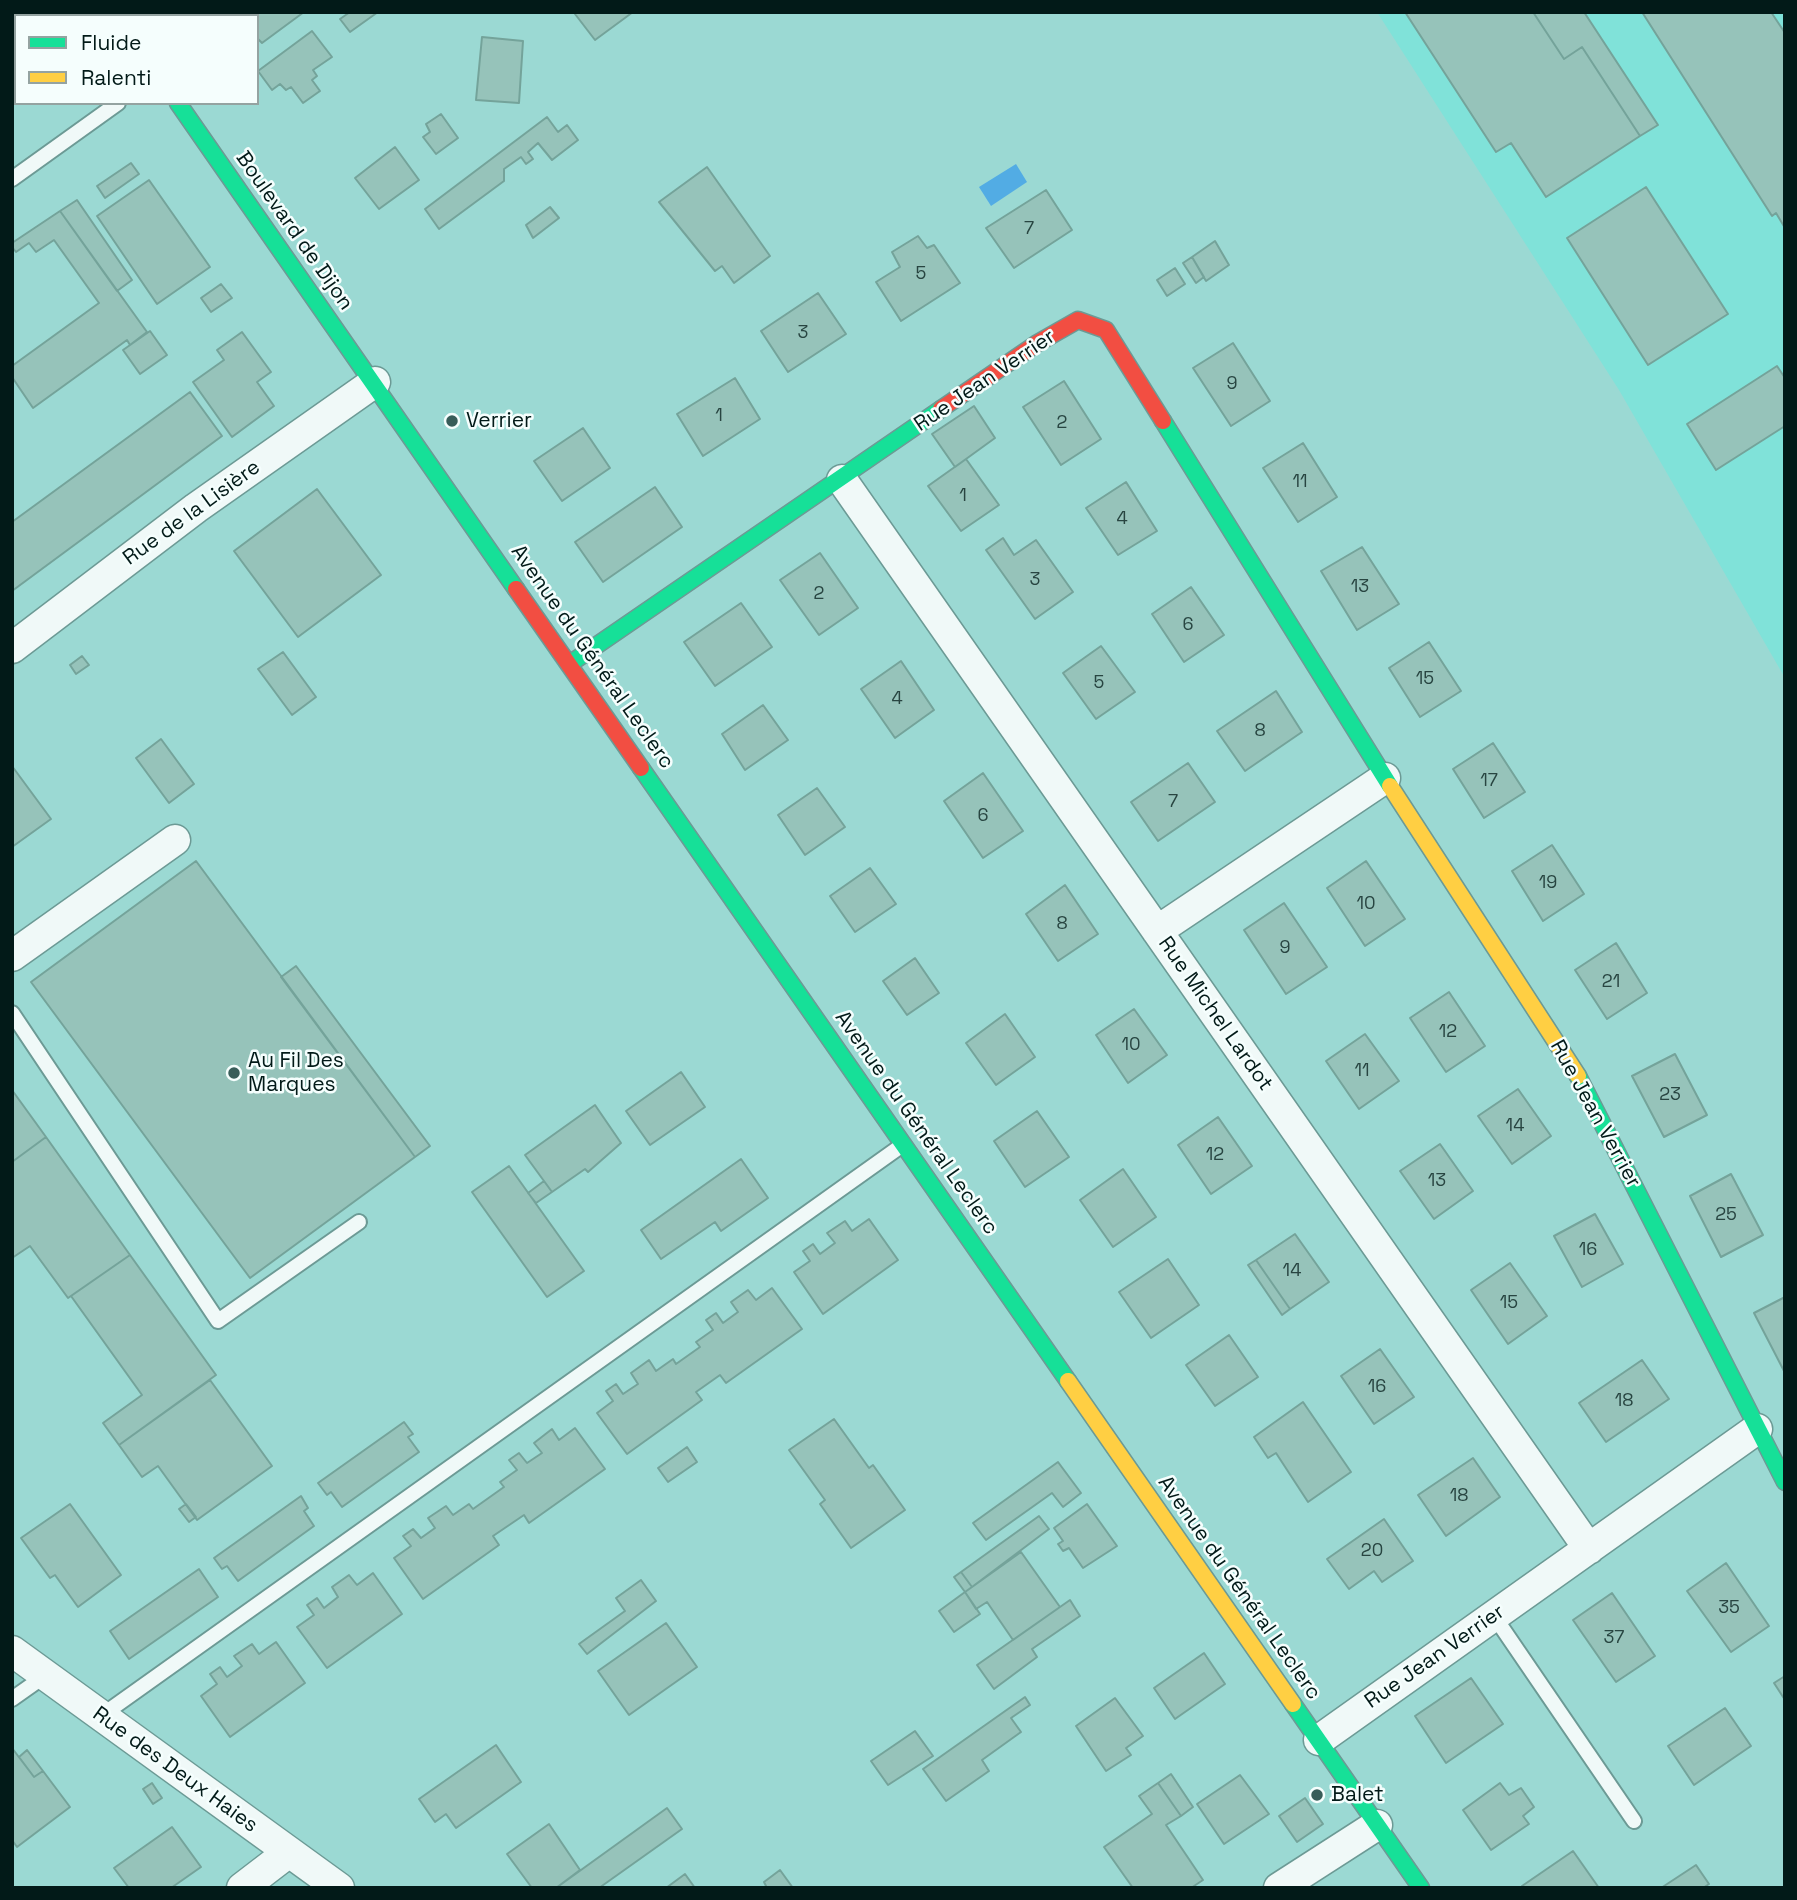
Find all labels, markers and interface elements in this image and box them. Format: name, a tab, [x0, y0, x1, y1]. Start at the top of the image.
legend	[14, 14, 259, 105]
text: Fluide	[81, 29, 141, 56]
text: Ralenti	[81, 64, 151, 91]
street label: Boulevard de Dijon	[230, 147, 358, 315]
house number: 7	[1024, 218, 1034, 240]
house number: 5	[916, 263, 926, 285]
house number: 3	[798, 322, 808, 344]
street label: Rue Jean Verrier	[910, 325, 1060, 437]
house number: 9	[1226, 373, 1238, 395]
house number: 1	[715, 405, 723, 427]
place label: Verrier	[466, 408, 532, 434]
house number: 2	[1057, 412, 1067, 434]
marker: Verrier	[444, 413, 460, 429]
street label: Rue de la Lisière	[119, 455, 265, 571]
house number: 11	[1292, 471, 1308, 493]
house number: 1	[959, 485, 967, 507]
house number: 4	[1116, 508, 1128, 530]
street label: Avenue du Général Leclerc	[505, 540, 679, 774]
house number: 3	[1030, 569, 1040, 591]
house number: 13	[1351, 576, 1369, 598]
house number: 2	[814, 583, 824, 605]
house number: 6	[1182, 614, 1194, 636]
house number: 15	[1416, 668, 1434, 690]
house number: 5	[1094, 672, 1104, 694]
house number: 4	[891, 688, 903, 710]
house number: 8	[1254, 720, 1266, 742]
house number: 17	[1480, 770, 1498, 792]
house number: 7	[1168, 791, 1178, 813]
house number: 6	[977, 805, 989, 827]
house number: 19	[1539, 872, 1557, 894]
house number: 10	[1356, 893, 1376, 915]
house number: 8	[1056, 913, 1068, 935]
street label: Rue Michel Lardot	[1152, 932, 1278, 1096]
house number: 9	[1279, 937, 1291, 959]
house number: 21	[1602, 971, 1620, 993]
street label: Avenue du Général Leclerc	[829, 1006, 1003, 1240]
house number: 12	[1439, 1021, 1457, 1043]
house number: 10	[1121, 1034, 1141, 1056]
street label: Rue Jean Verrier	[1544, 1036, 1646, 1192]
place label: Au Fil Des Marques	[248, 1048, 344, 1098]
house number: 11	[1354, 1060, 1370, 1082]
marker: Au Fil Des Marques	[226, 1065, 242, 1081]
house number: 23	[1659, 1084, 1681, 1106]
house number: 14	[1506, 1115, 1524, 1137]
house number: 12	[1206, 1144, 1224, 1166]
house number: 13	[1428, 1170, 1446, 1192]
house number: 25	[1715, 1204, 1737, 1226]
house number: 16	[1579, 1239, 1597, 1261]
house number: 14	[1283, 1260, 1301, 1282]
house number: 15	[1500, 1292, 1518, 1314]
house number: 16	[1368, 1376, 1386, 1398]
house number: 18	[1615, 1390, 1633, 1412]
street label: Avenue du Général Leclerc	[1152, 1471, 1326, 1705]
house number: 18	[1450, 1485, 1468, 1507]
house number: 20	[1361, 1540, 1383, 1562]
house number: 35	[1718, 1597, 1740, 1619]
street label: Rue Jean Verrier	[1360, 1599, 1510, 1715]
house number: 37	[1603, 1627, 1625, 1649]
street label: Rue des Deux Haies	[88, 1702, 262, 1838]
place label: Balet	[1331, 1782, 1384, 1808]
marker: Balet	[1309, 1787, 1325, 1803]

